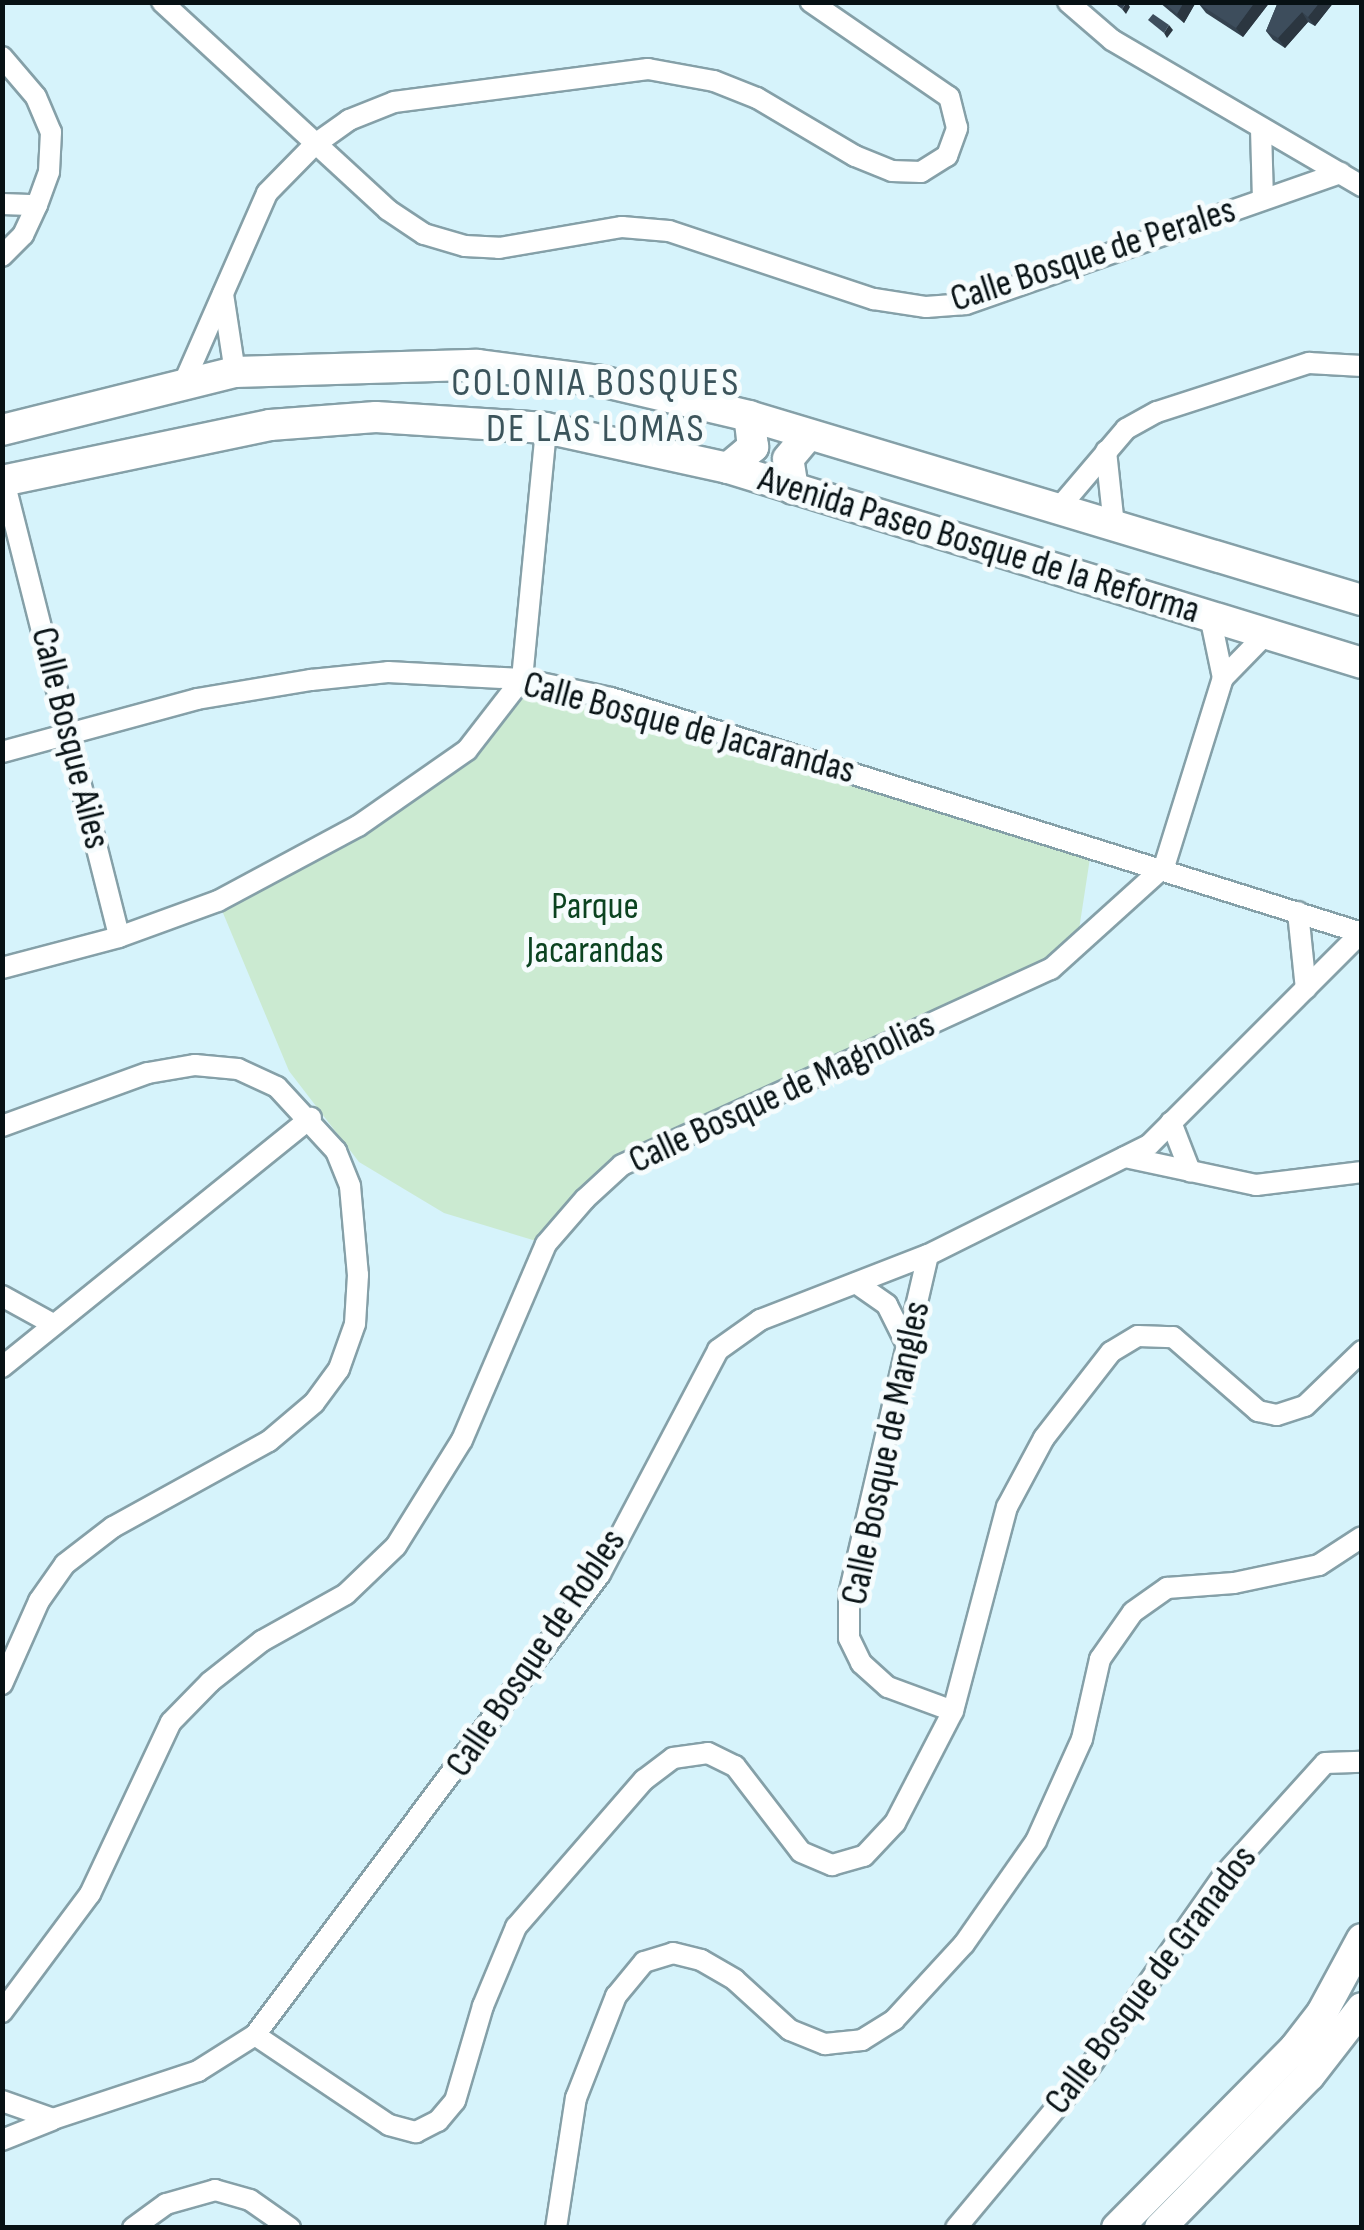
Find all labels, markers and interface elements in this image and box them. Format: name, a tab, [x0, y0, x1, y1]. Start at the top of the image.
street label: Calle Bosque de Perales	[945, 187, 1241, 323]
district label: COLONIA BOSQUES DE LAS LOMAS	[451, 359, 741, 453]
street label: Avenida Paseo Bosque de la Reforma	[753, 456, 1205, 634]
street label: Calle Bosque Ailes	[20, 623, 120, 853]
street label: Calle Bosque de Jacarandas	[518, 662, 860, 794]
park label: Parque Jacarandas	[526, 884, 664, 974]
street label: Calle Bosque de Magnolias	[622, 1002, 942, 1184]
street label: Calle Bosque de Mangles	[832, 1297, 940, 1609]
street label: Calle Bosque de Robles	[436, 1520, 636, 1786]
street label: Calle Bosque de Granados	[1035, 1837, 1267, 2123]

